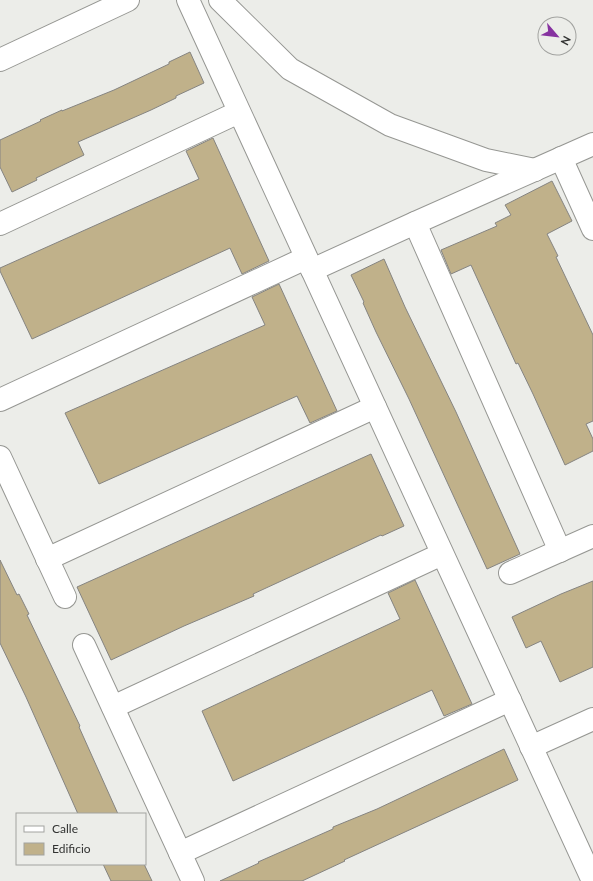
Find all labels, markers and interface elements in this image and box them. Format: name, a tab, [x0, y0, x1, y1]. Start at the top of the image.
north arrow	[537, 16, 577, 56]
text: N	[559, 34, 574, 48]
legend	[16, 813, 146, 865]
text: Calle	[52, 821, 78, 836]
text: Edificio	[52, 841, 91, 856]

